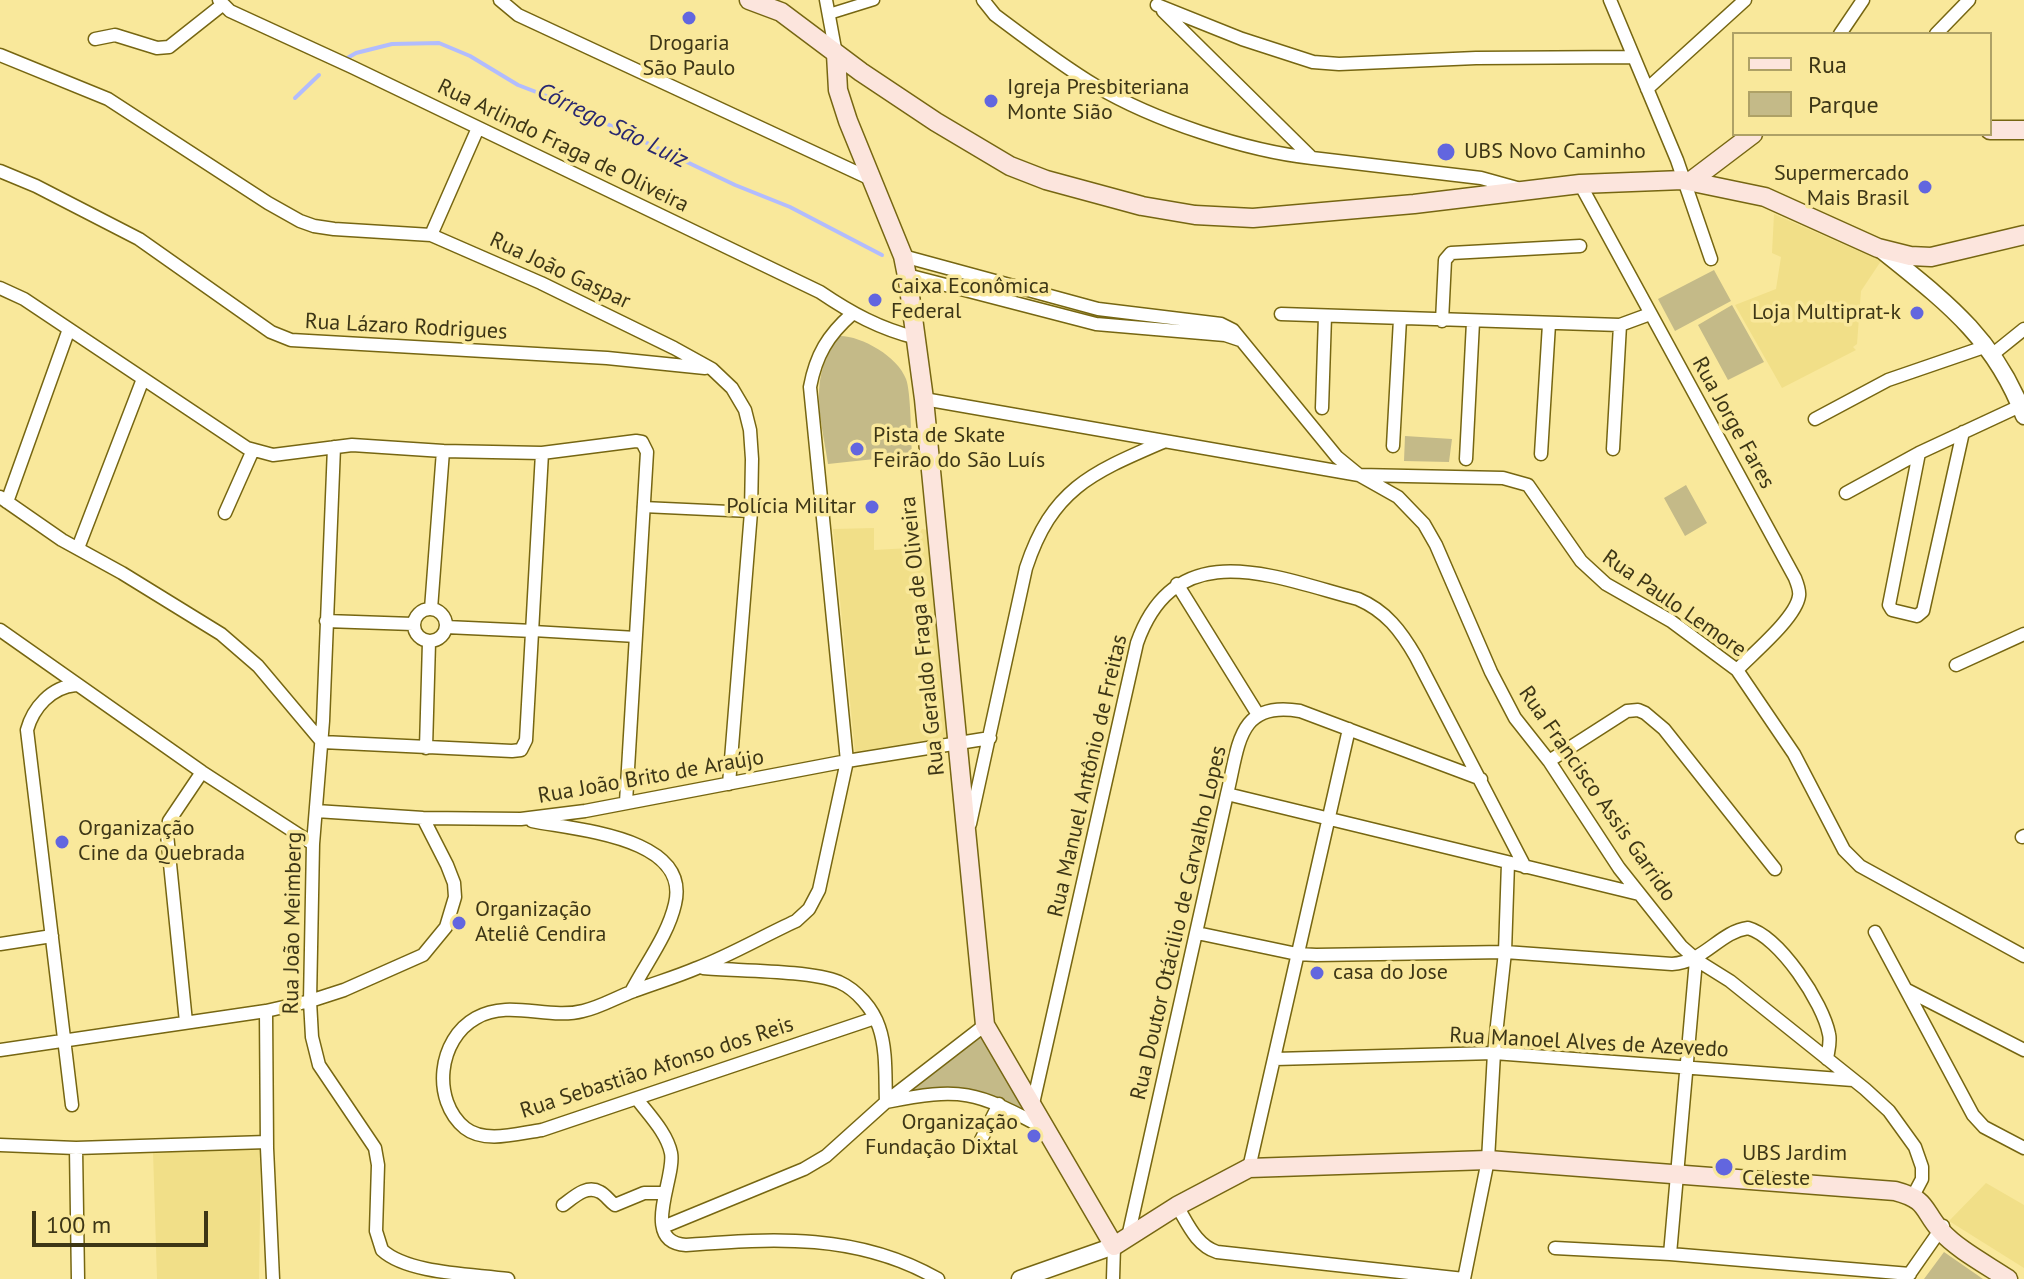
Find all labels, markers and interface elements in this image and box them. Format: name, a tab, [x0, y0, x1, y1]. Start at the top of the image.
marker: Drogaria São Paulo	[680, 9, 698, 27]
place label: Drogaria São Paulo	[643, 31, 735, 82]
legend	[1732, 32, 1992, 136]
text: Rua	[1808, 49, 1847, 80]
street label: Rua Arlindo Fraga de Oliveira	[433, 74, 693, 218]
place label: Igreja Presbiteriana Monte Sião	[1007, 75, 1189, 126]
water label: Córrego São Luiz	[532, 77, 692, 175]
text: Parque	[1808, 89, 1879, 120]
marker: Igreja Presbiteriana Monte Sião	[982, 92, 1000, 110]
place label: UBS Novo Caminho	[1464, 139, 1646, 165]
marker: UBS Novo Caminho	[1435, 141, 1457, 163]
place label: Supermercado Mais Brasil	[1774, 161, 1909, 212]
marker: Supermercado Mais Brasil	[1916, 178, 1934, 196]
street label: Rua João Gaspar	[485, 227, 635, 315]
place label: Caixa Econômica Federal	[891, 274, 1050, 326]
marker: Caixa Econômica Federal	[866, 291, 884, 309]
place label: Loja Multiprat-k	[1752, 300, 1901, 326]
marker: Loja Multiprat-k	[1908, 304, 1926, 322]
street label: Rua Lázaro Rodrigues	[304, 309, 508, 345]
street label: Rua Jorge Fares	[1686, 353, 1780, 493]
place label: Pista de Skate Feirão do São Luís	[873, 423, 1045, 474]
marker: Pista de Skate Feirão do São Luís	[848, 440, 866, 458]
place label: Polícia Militar	[726, 494, 856, 520]
street label: Rua Geraldo Fraga de Oliveira	[895, 495, 951, 777]
marker: Polícia Militar	[863, 498, 881, 516]
street label: Rua Paulo Lemore	[1597, 545, 1751, 663]
street label: Rua Manuel Antônio de Freitas	[1043, 632, 1133, 920]
street label: Rua Francisco Assis Garrido	[1513, 681, 1681, 907]
street label: Rua Doutor Otácilio de Carvalho Lopes	[1125, 743, 1233, 1103]
street label: Rua João Brito de Araújo	[536, 744, 766, 810]
place label: Organização Cine da Quebrada	[78, 816, 245, 868]
street label: Rua João Meimberg	[278, 831, 308, 1015]
marker: Organização Cine da Quebrada	[53, 833, 71, 851]
place label: Organização Ateliê Cendira	[475, 897, 606, 948]
marker: Organização Ateliê Cendira	[450, 914, 468, 932]
place label: casa do Jose	[1333, 960, 1448, 986]
marker: casa do Jose	[1308, 964, 1326, 982]
street label: Rua Sebastião Afonso dos Reis	[517, 1011, 797, 1125]
street label: Rua Manoel Alves de Azevedo	[1449, 1022, 1729, 1064]
place label: Organização Fundação Dixtal	[865, 1110, 1018, 1162]
marker: Organização Fundação Dixtal	[1025, 1127, 1043, 1145]
place label: UBS Jardim Celeste	[1742, 1141, 1847, 1192]
marker: UBS Jardim Celeste	[1713, 1156, 1735, 1178]
scale bar	[36, 1195, 212, 1245]
text: 100 m	[46, 1209, 111, 1240]

